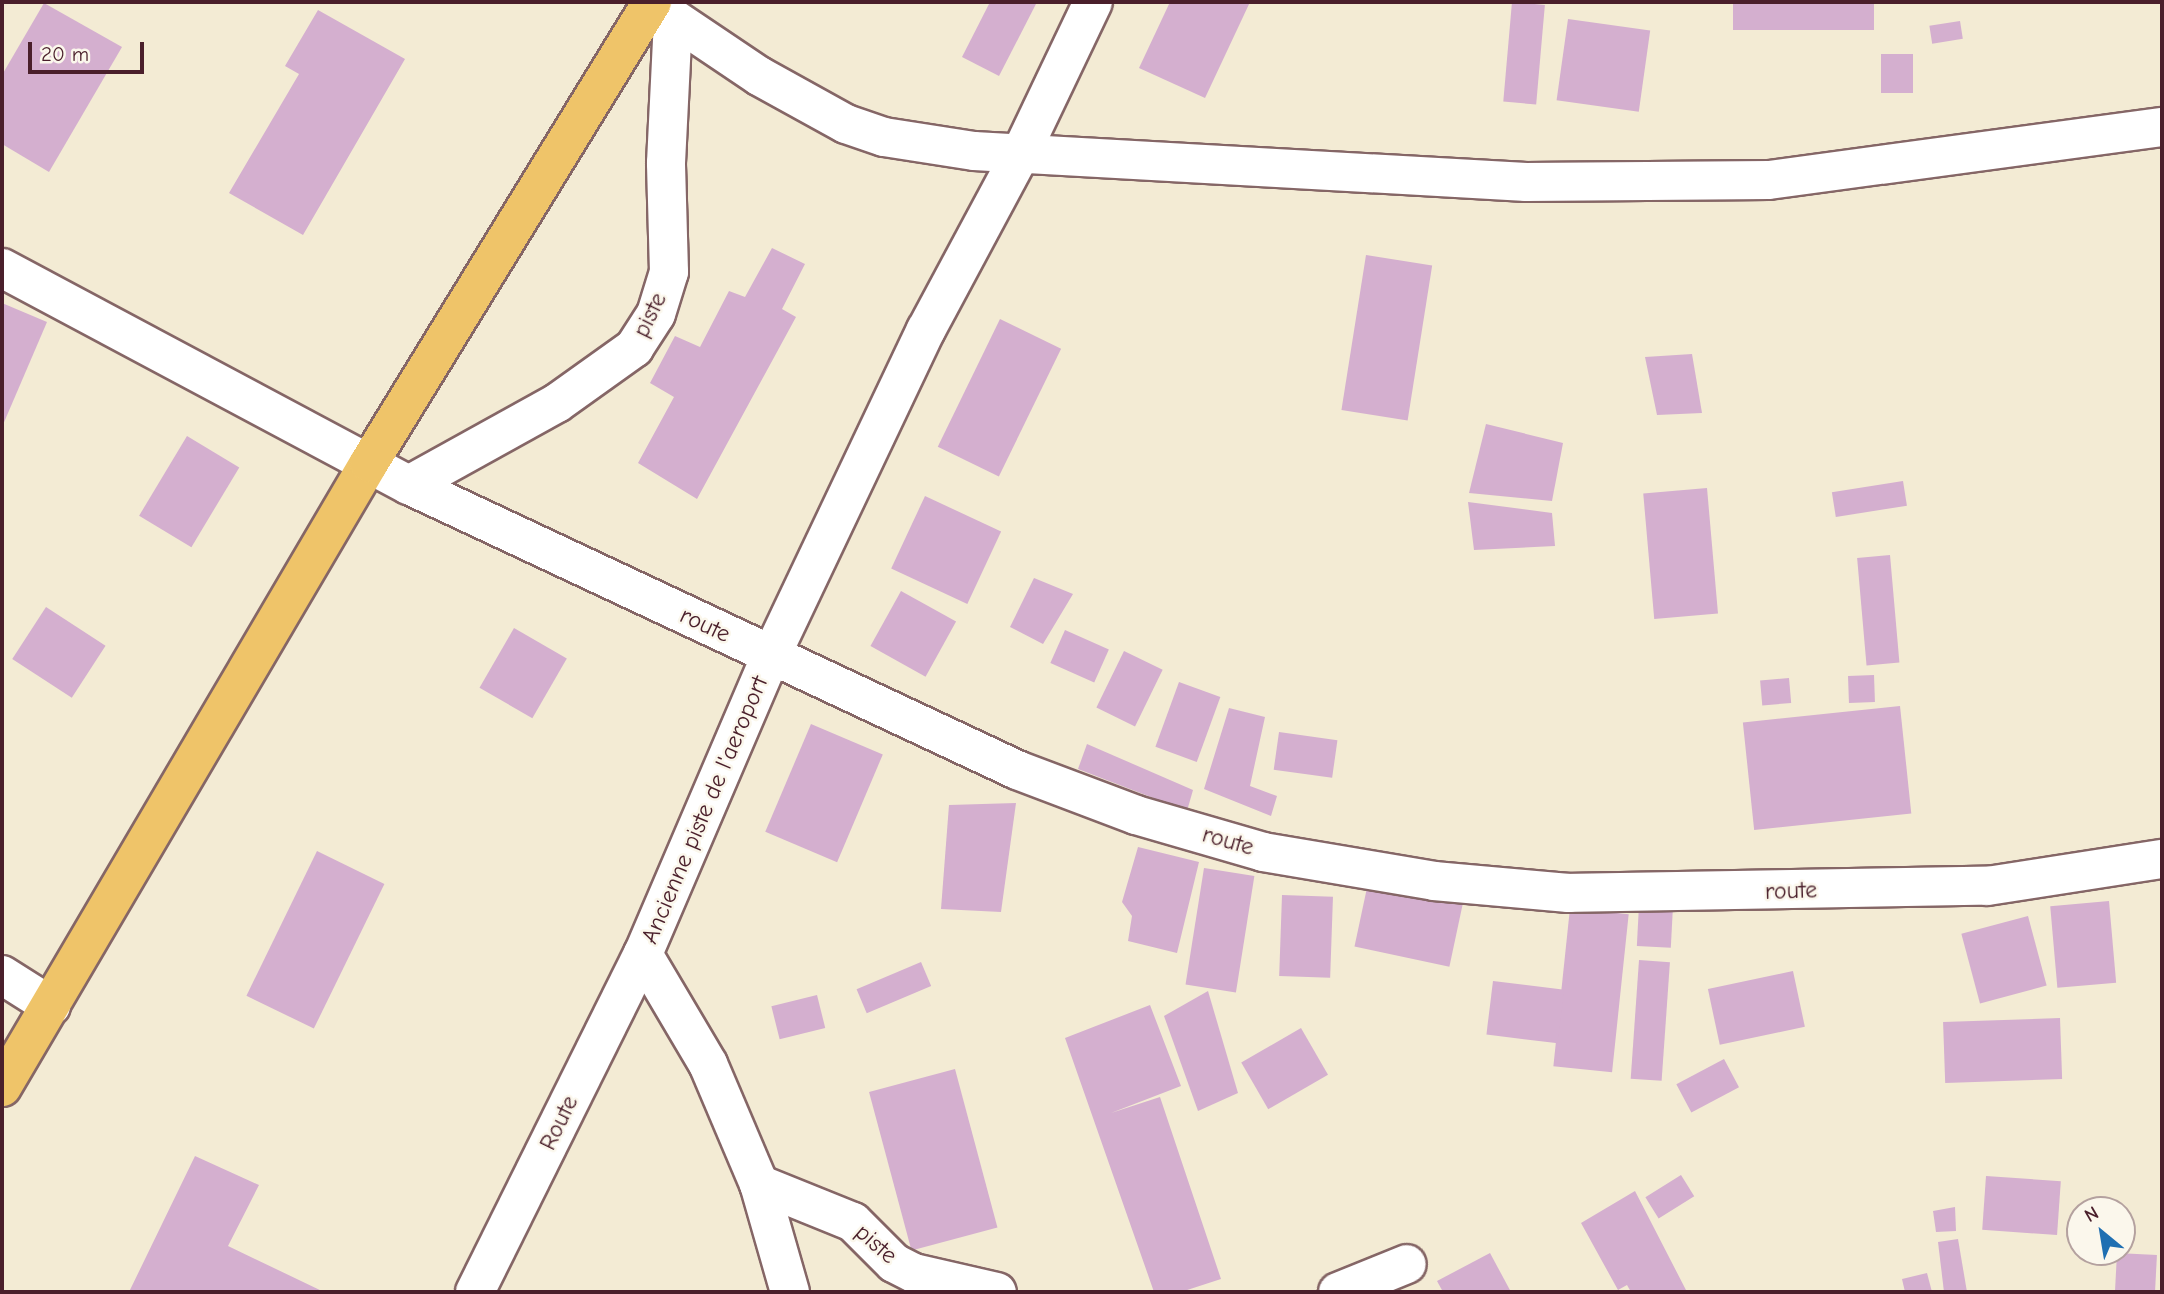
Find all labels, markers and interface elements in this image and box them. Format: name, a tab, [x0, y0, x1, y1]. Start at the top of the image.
scale bar	[32, 28, 147, 72]
text: 20 m	[41, 42, 89, 66]
street label: piste	[627, 288, 673, 342]
street label: route	[675, 601, 735, 649]
street label: Ancienne piste de l'aeroport	[635, 672, 775, 948]
street label: route	[1199, 820, 1257, 862]
street label: route	[1764, 876, 1818, 906]
street label: Route	[534, 1091, 584, 1155]
north arrow	[2066, 1196, 2136, 1266]
text: N	[2081, 1202, 2102, 1227]
street label: piste	[849, 1218, 903, 1270]

